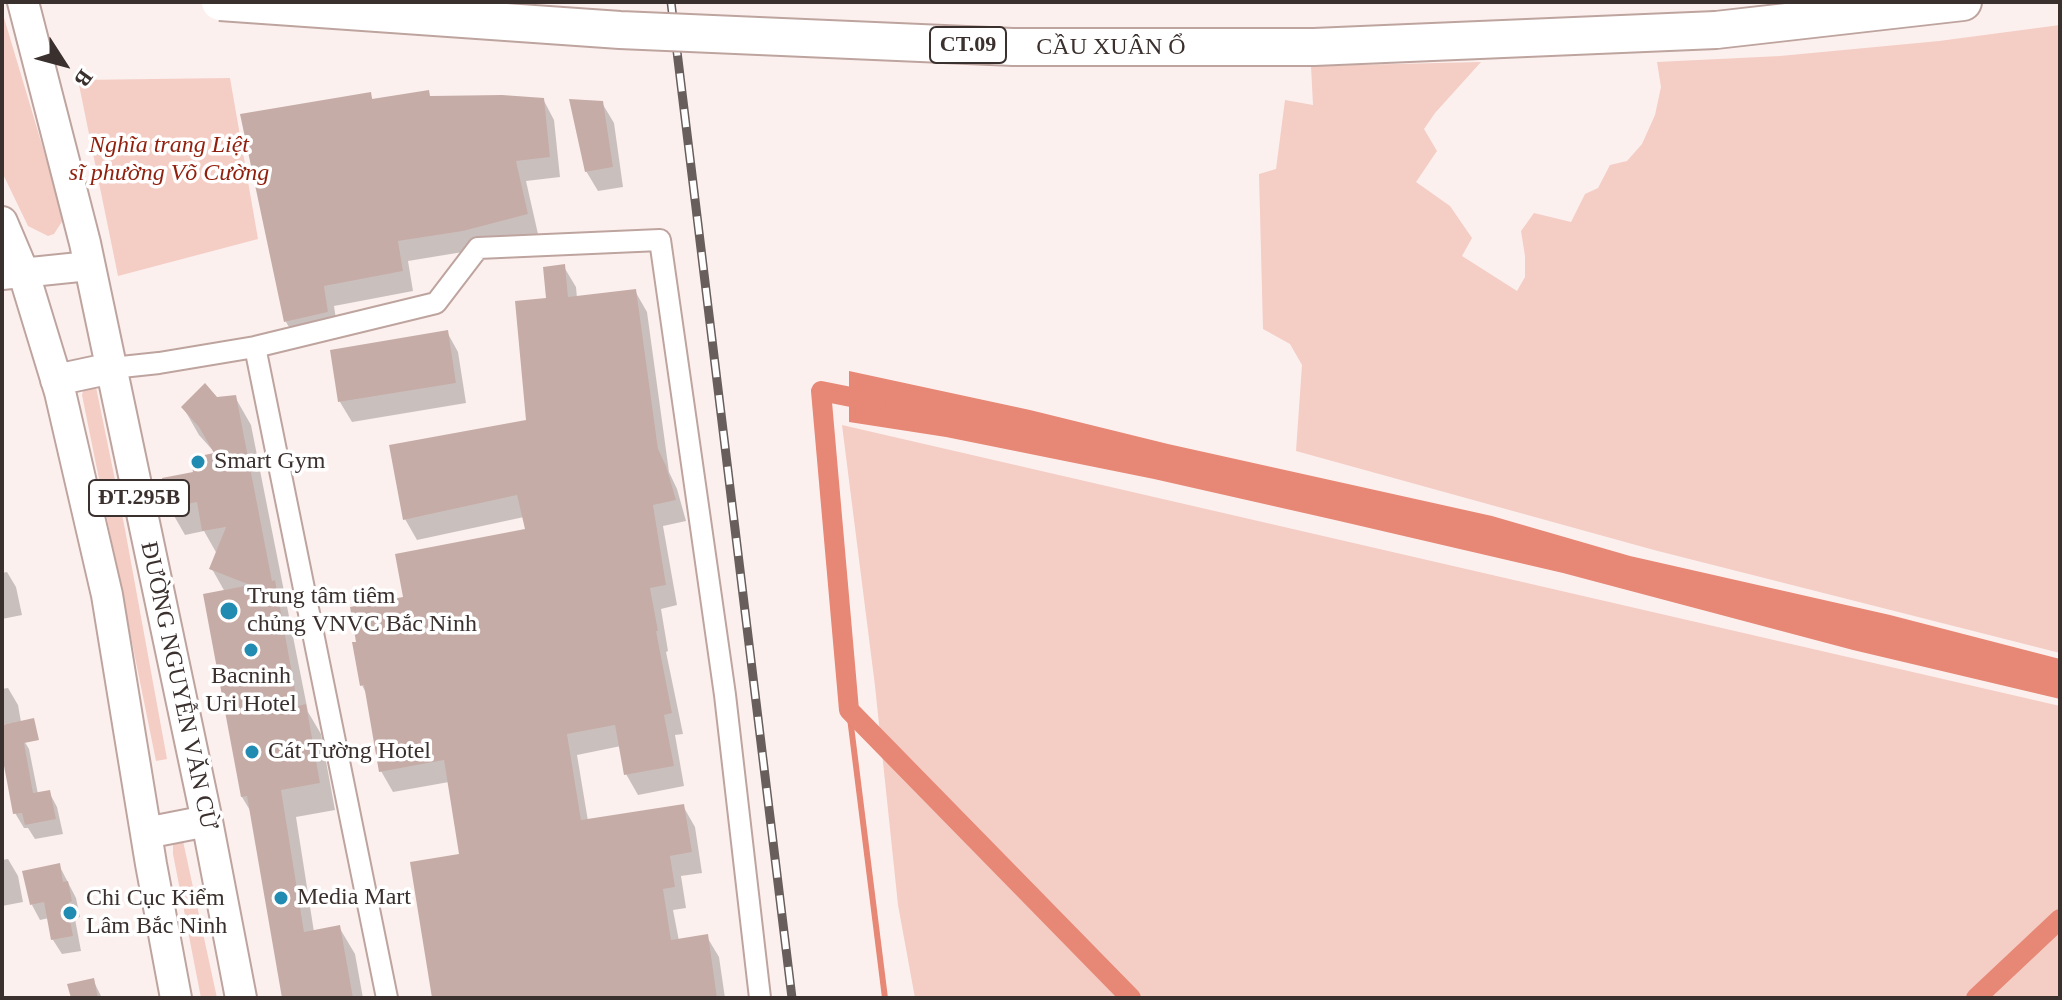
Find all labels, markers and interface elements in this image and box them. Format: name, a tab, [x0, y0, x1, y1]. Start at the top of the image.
north arrow	[24, 24, 104, 104]
road number: CT.09	[930, 27, 1006, 63]
street label: CẦU XUÂN Ổ	[1036, 34, 1186, 62]
text: B	[69, 65, 98, 92]
park label: Nghĩa trang Liệt sĩ phường Võ Cường	[69, 132, 269, 188]
place label: Smart Gym	[214, 448, 325, 476]
marker: Smart Gym	[189, 453, 207, 471]
road number: ĐT.295B	[89, 480, 189, 516]
street label: ĐƯỜNG NGUYỄN VĂN CỪ	[133, 539, 223, 833]
place label: Trung tâm tiêm chủng VNVC Bắc Ninh	[247, 583, 477, 639]
marker: Trung tâm tiêm chủng VNVC Bắc Ninh	[218, 600, 240, 622]
marker: Bacninh Uri Hotel	[242, 641, 260, 659]
place label: Bacninh Uri Hotel	[205, 663, 297, 719]
place label: Cát Tường Hotel	[268, 738, 431, 766]
marker: Cát Tường Hotel	[243, 743, 261, 761]
place label: Media Mart	[297, 884, 411, 912]
place label: Chi Cục Kiểm Lâm Bắc Ninh	[86, 885, 227, 941]
marker: Media Mart	[272, 889, 290, 907]
marker: Chi Cục Kiểm Lâm Bắc Ninh	[61, 904, 79, 922]

